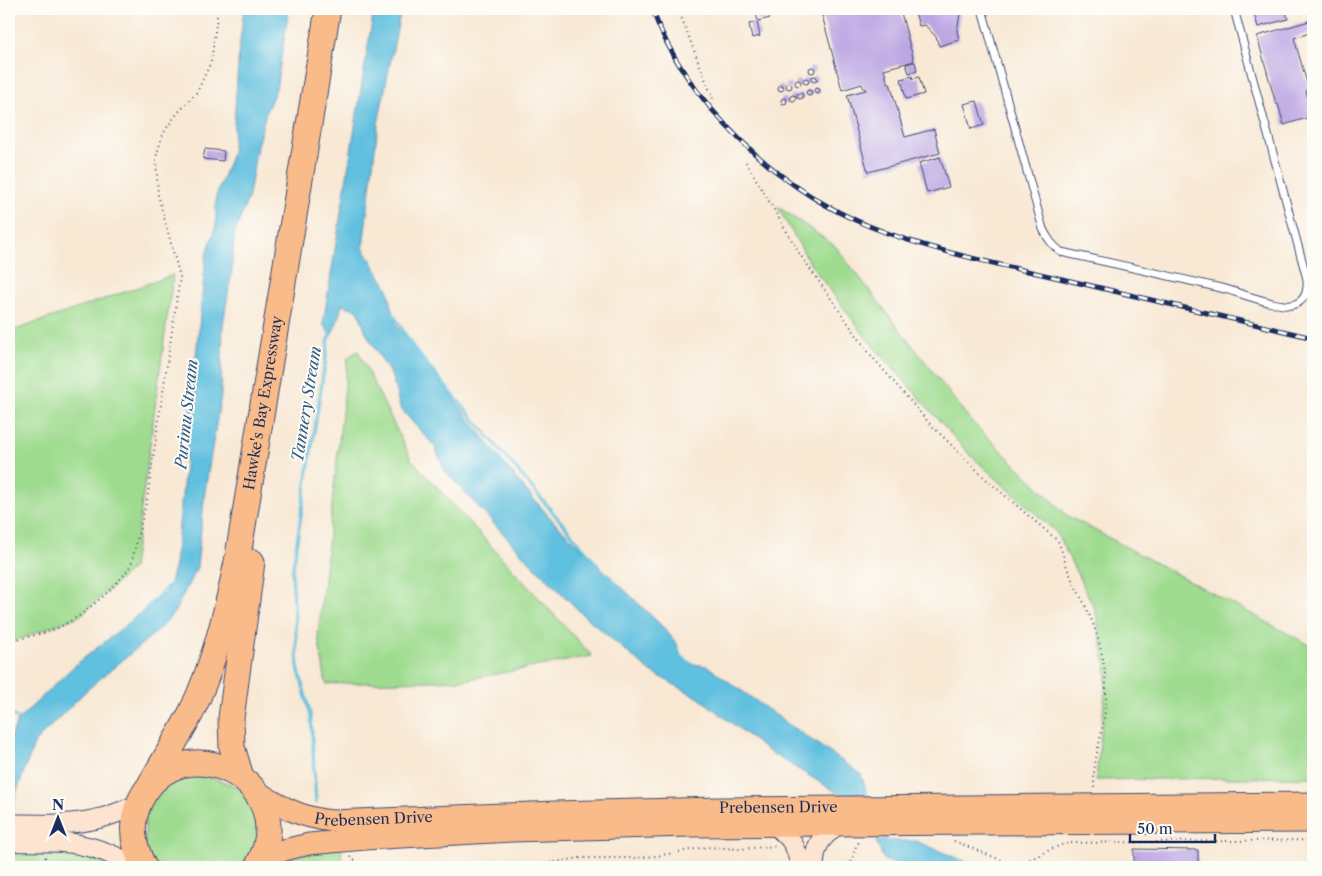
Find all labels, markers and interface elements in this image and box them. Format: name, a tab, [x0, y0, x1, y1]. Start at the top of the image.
street label: Hawke's Bay Expressway	[239, 314, 286, 491]
water label: Tannery Stream	[287, 345, 325, 463]
water label: Purimu Stream	[170, 358, 202, 472]
north arrow	[32, 794, 82, 844]
text: N	[52, 796, 64, 814]
street label: Prebensen Drive	[719, 797, 838, 817]
street label: Prebensen Drive	[313, 807, 433, 830]
scale bar	[1130, 811, 1214, 843]
text: 50 m	[1137, 819, 1173, 838]

